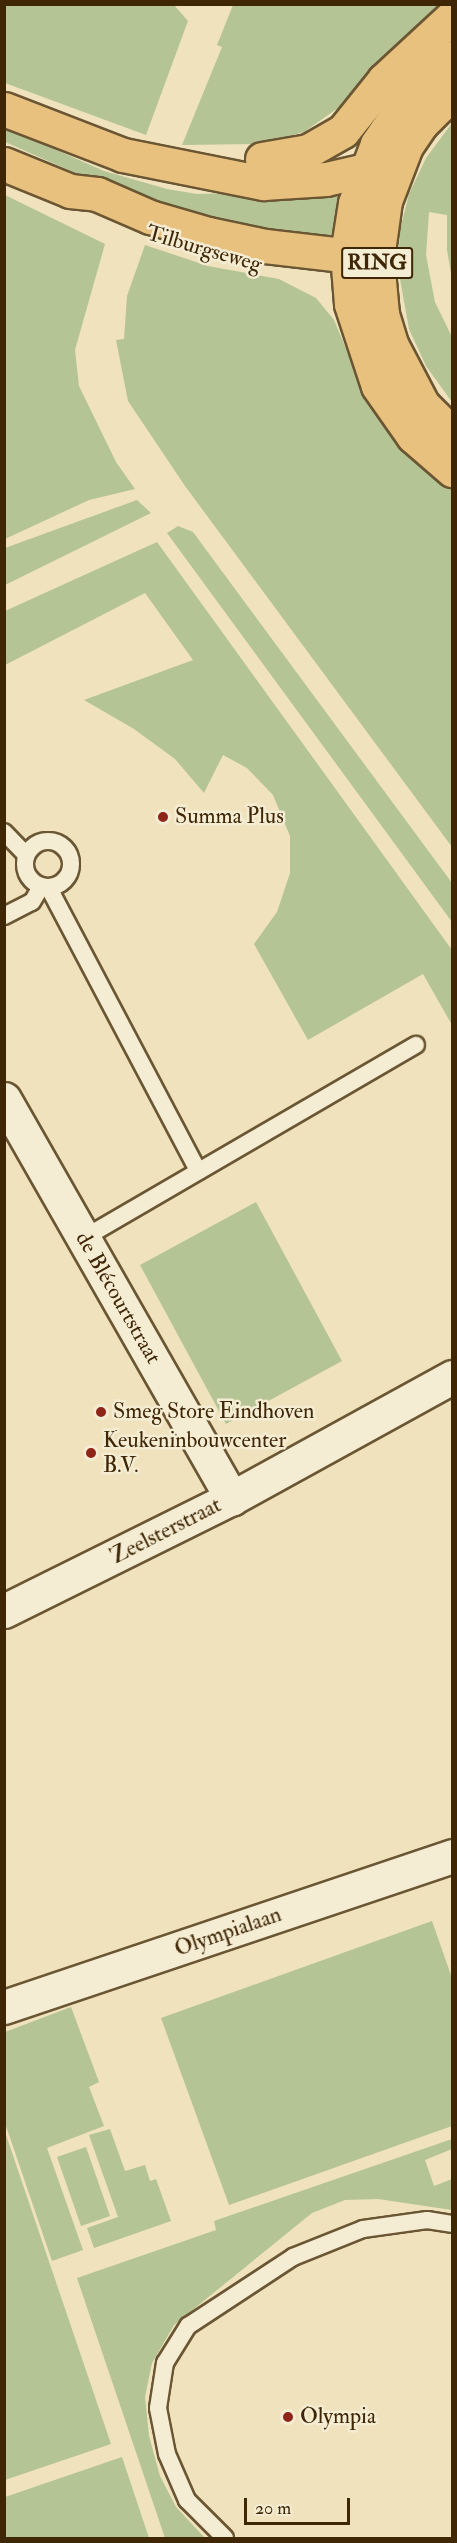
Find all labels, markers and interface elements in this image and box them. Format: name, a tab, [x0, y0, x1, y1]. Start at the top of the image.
street label: Tilburgseweg	[143, 220, 265, 278]
road number: RING	[341, 245, 413, 281]
place label: Summa Plus	[175, 804, 284, 830]
marker: Summa Plus	[156, 810, 170, 824]
street label: de Blécourtstraat	[70, 1227, 166, 1369]
place label: Smeg Store Eindhoven	[113, 1399, 314, 1425]
marker: Smeg Store Eindhoven	[94, 1405, 108, 1419]
place label: Keukeninbouwcenter B.V.	[103, 1427, 286, 1478]
marker: Keukeninbouwcenter B.V.	[84, 1446, 98, 1460]
street label: Zeelsterstraat	[106, 1492, 226, 1570]
street label: Olympialaan	[171, 1901, 285, 1963]
place label: Olympia	[300, 2404, 376, 2430]
marker: Olympia	[281, 2410, 295, 2424]
scale bar	[247, 2486, 354, 2524]
text: 20 m	[255, 2497, 291, 2520]

